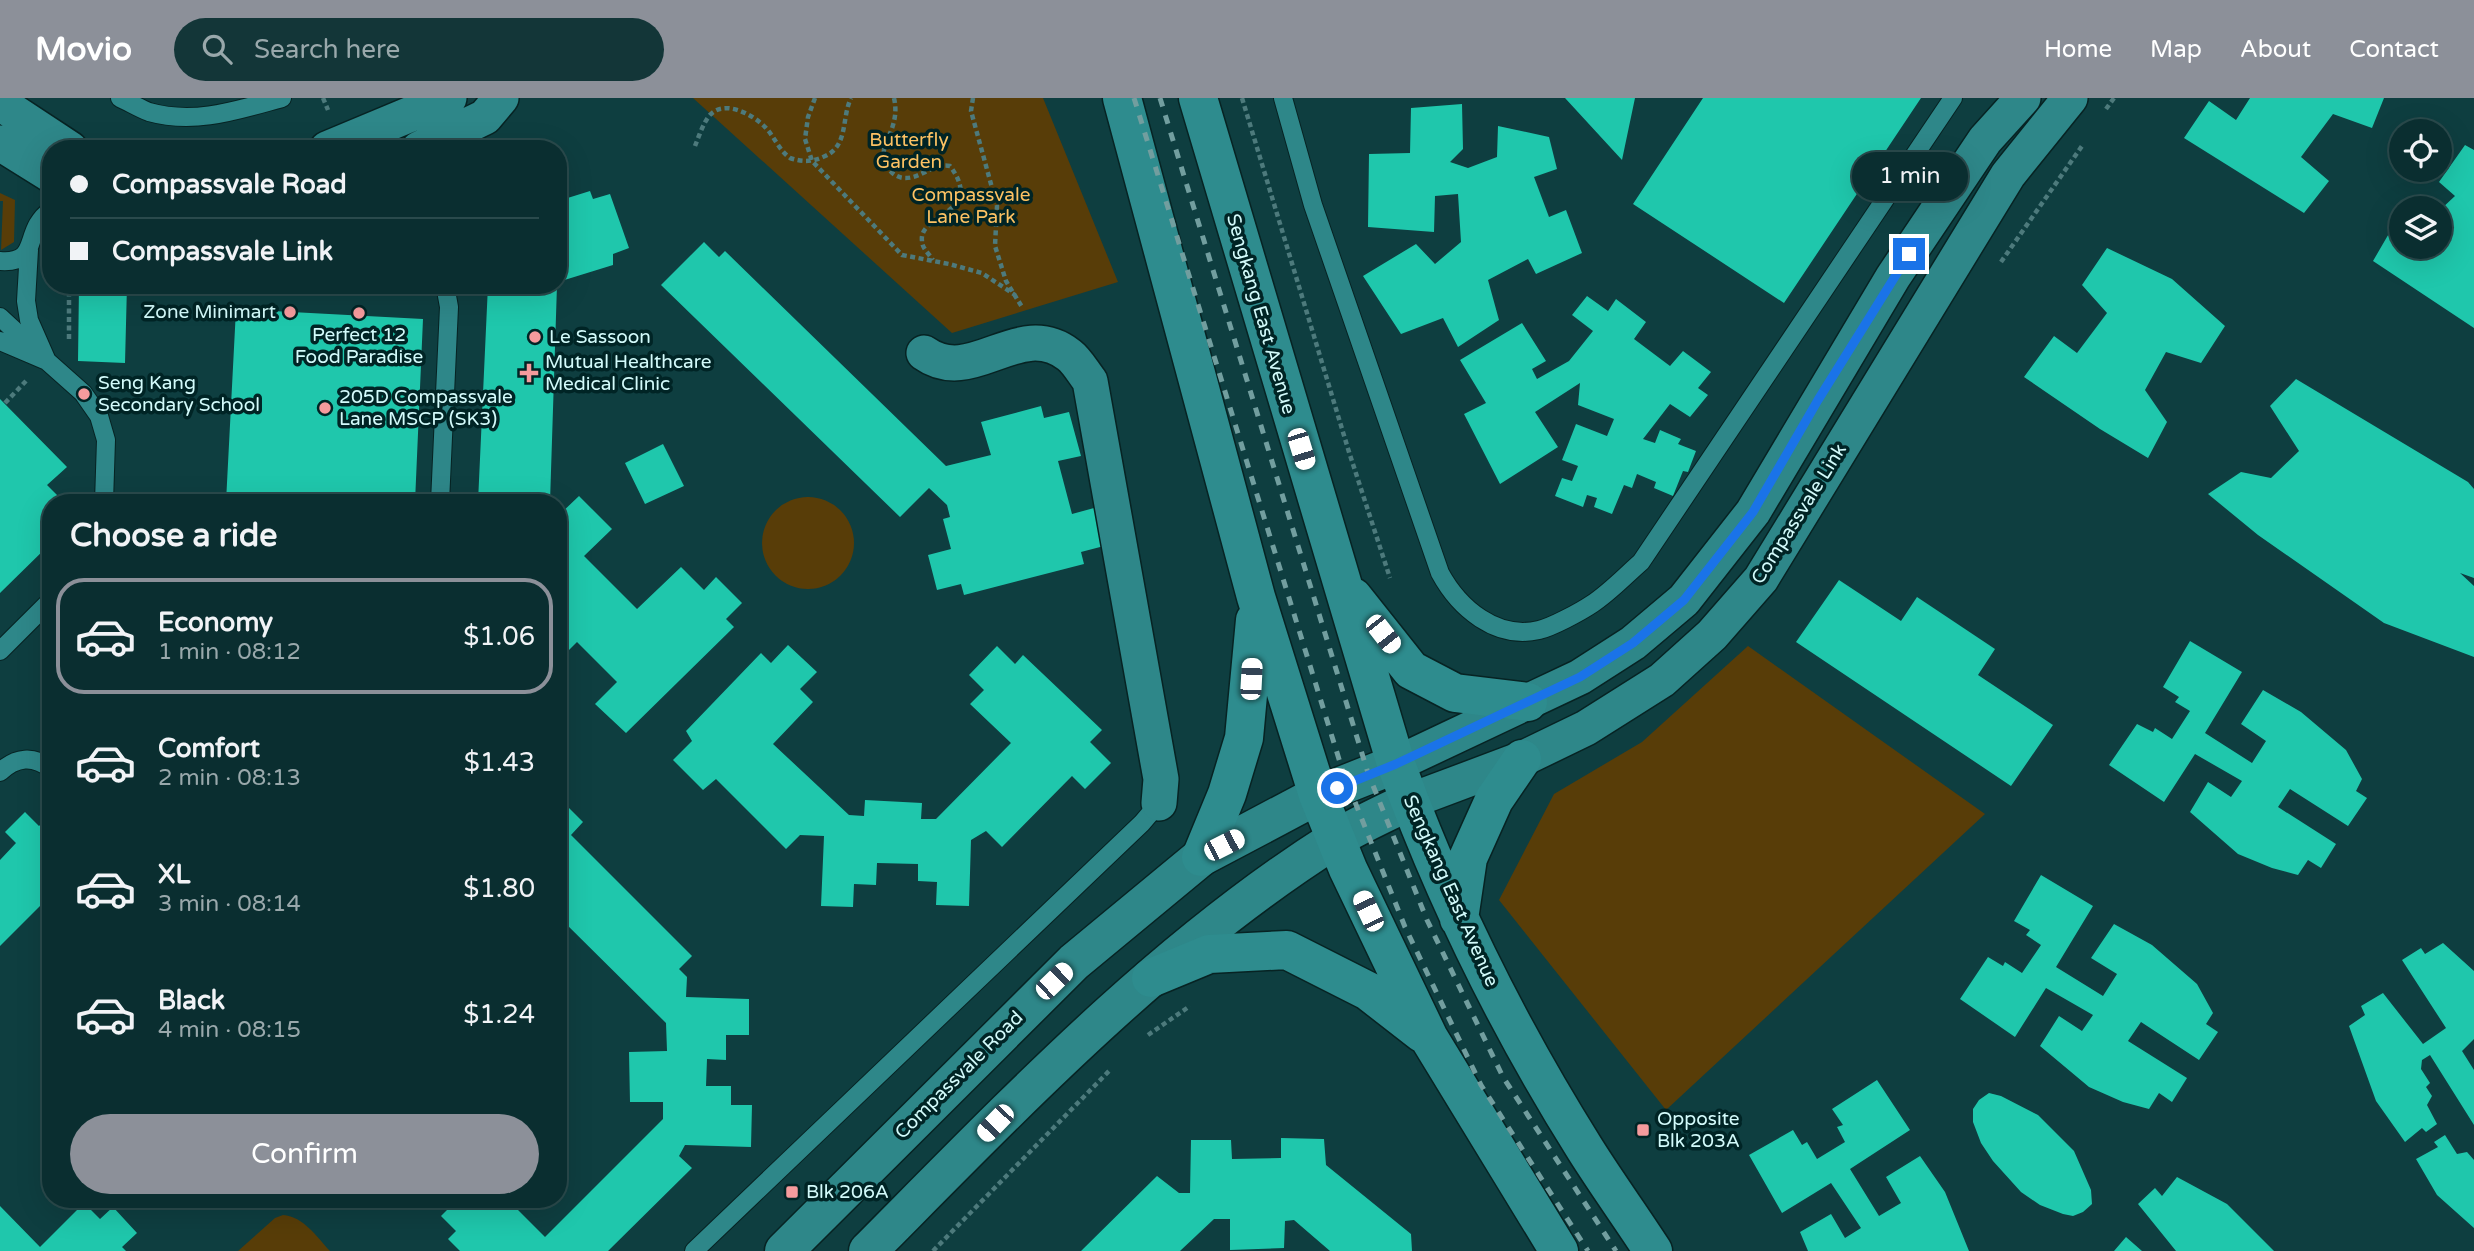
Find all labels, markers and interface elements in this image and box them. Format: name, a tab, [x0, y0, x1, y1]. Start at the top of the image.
search box	[174, 18, 664, 81]
text: Movio	[35, 30, 132, 69]
icon: search	[198, 30, 236, 68]
text: Search here	[254, 34, 400, 65]
text: Home	[2044, 35, 2112, 64]
text: Map	[2150, 35, 2202, 64]
text: About	[2240, 35, 2311, 64]
text: Contact	[2349, 35, 2439, 64]
map controls	[2389, 119, 2452, 259]
button: locate	[2389, 119, 2452, 182]
park label: Butterfly Garden	[869, 129, 949, 173]
callout: 1 min	[1851, 152, 1967, 202]
text: 1 min	[1879, 162, 1941, 190]
text: Compassvale Road	[112, 169, 347, 200]
park label: Compassvale Lane Park	[912, 184, 1030, 228]
button: layers	[2389, 196, 2452, 259]
street label: Sengkang East Avenue	[1222, 211, 1300, 417]
text: Compassvale Link	[112, 236, 333, 267]
route end	[1893, 238, 1925, 270]
place label: Zone Minimart	[143, 301, 276, 323]
marker: Zone Minimart	[282, 304, 298, 320]
marker: Perfect 12 Food Paradise	[351, 305, 367, 321]
place label: Perfect 12 Food Paradise	[295, 324, 423, 368]
place label: Le Sassoon	[549, 326, 651, 348]
marker: Le Sassoon	[527, 329, 543, 345]
place label: Mutual Healthcare Medical Clinic	[545, 351, 711, 395]
marker: Mutual Healthcare Medical Clinic	[519, 363, 539, 383]
place label: Seng Kang Secondary School	[98, 372, 260, 416]
marker: Seng Kang Secondary School	[76, 386, 92, 402]
place label: 205D Compassvale Lane MSCP (SK3)	[339, 386, 513, 430]
marker: 205D Compassvale Lane MSCP (SK3)	[317, 400, 333, 416]
car	[1285, 426, 1318, 472]
street label: Compassvale Link	[1747, 440, 1851, 588]
text: Choose a ride	[70, 517, 277, 555]
icon: car	[74, 605, 137, 668]
text: Economy	[158, 607, 273, 638]
car	[1362, 611, 1405, 657]
text: $1.06	[463, 621, 535, 652]
text: 1 min · 08:12	[158, 638, 301, 666]
car	[1240, 657, 1263, 701]
icon: car	[74, 731, 137, 794]
text: Comfort	[158, 733, 260, 764]
text: $1.43	[464, 747, 535, 778]
text: 2 min · 08:13	[158, 764, 301, 792]
route start	[1321, 772, 1353, 804]
street label: Sengkang East Avenue	[1399, 792, 1503, 990]
car	[1201, 826, 1248, 864]
icon: car	[74, 857, 137, 920]
text: XL	[158, 859, 190, 890]
text: $1.80	[463, 873, 535, 904]
car	[1350, 888, 1387, 934]
text: 3 min · 08:14	[158, 890, 301, 918]
car	[1032, 959, 1077, 1003]
icon: car	[74, 983, 137, 1046]
text: Black	[158, 985, 225, 1016]
text: $1.24	[463, 999, 535, 1030]
street label: Compassvale Road	[891, 1007, 1027, 1143]
text: 4 min · 08:15	[158, 1016, 301, 1044]
car	[973, 1101, 1018, 1145]
place label: Opposite Blk 203A	[1657, 1108, 1740, 1152]
button: Confirm	[70, 1114, 539, 1194]
marker: Opposite Blk 203A	[1635, 1122, 1651, 1138]
place label: Blk 206A	[806, 1181, 889, 1203]
marker: Blk 206A	[784, 1184, 800, 1200]

